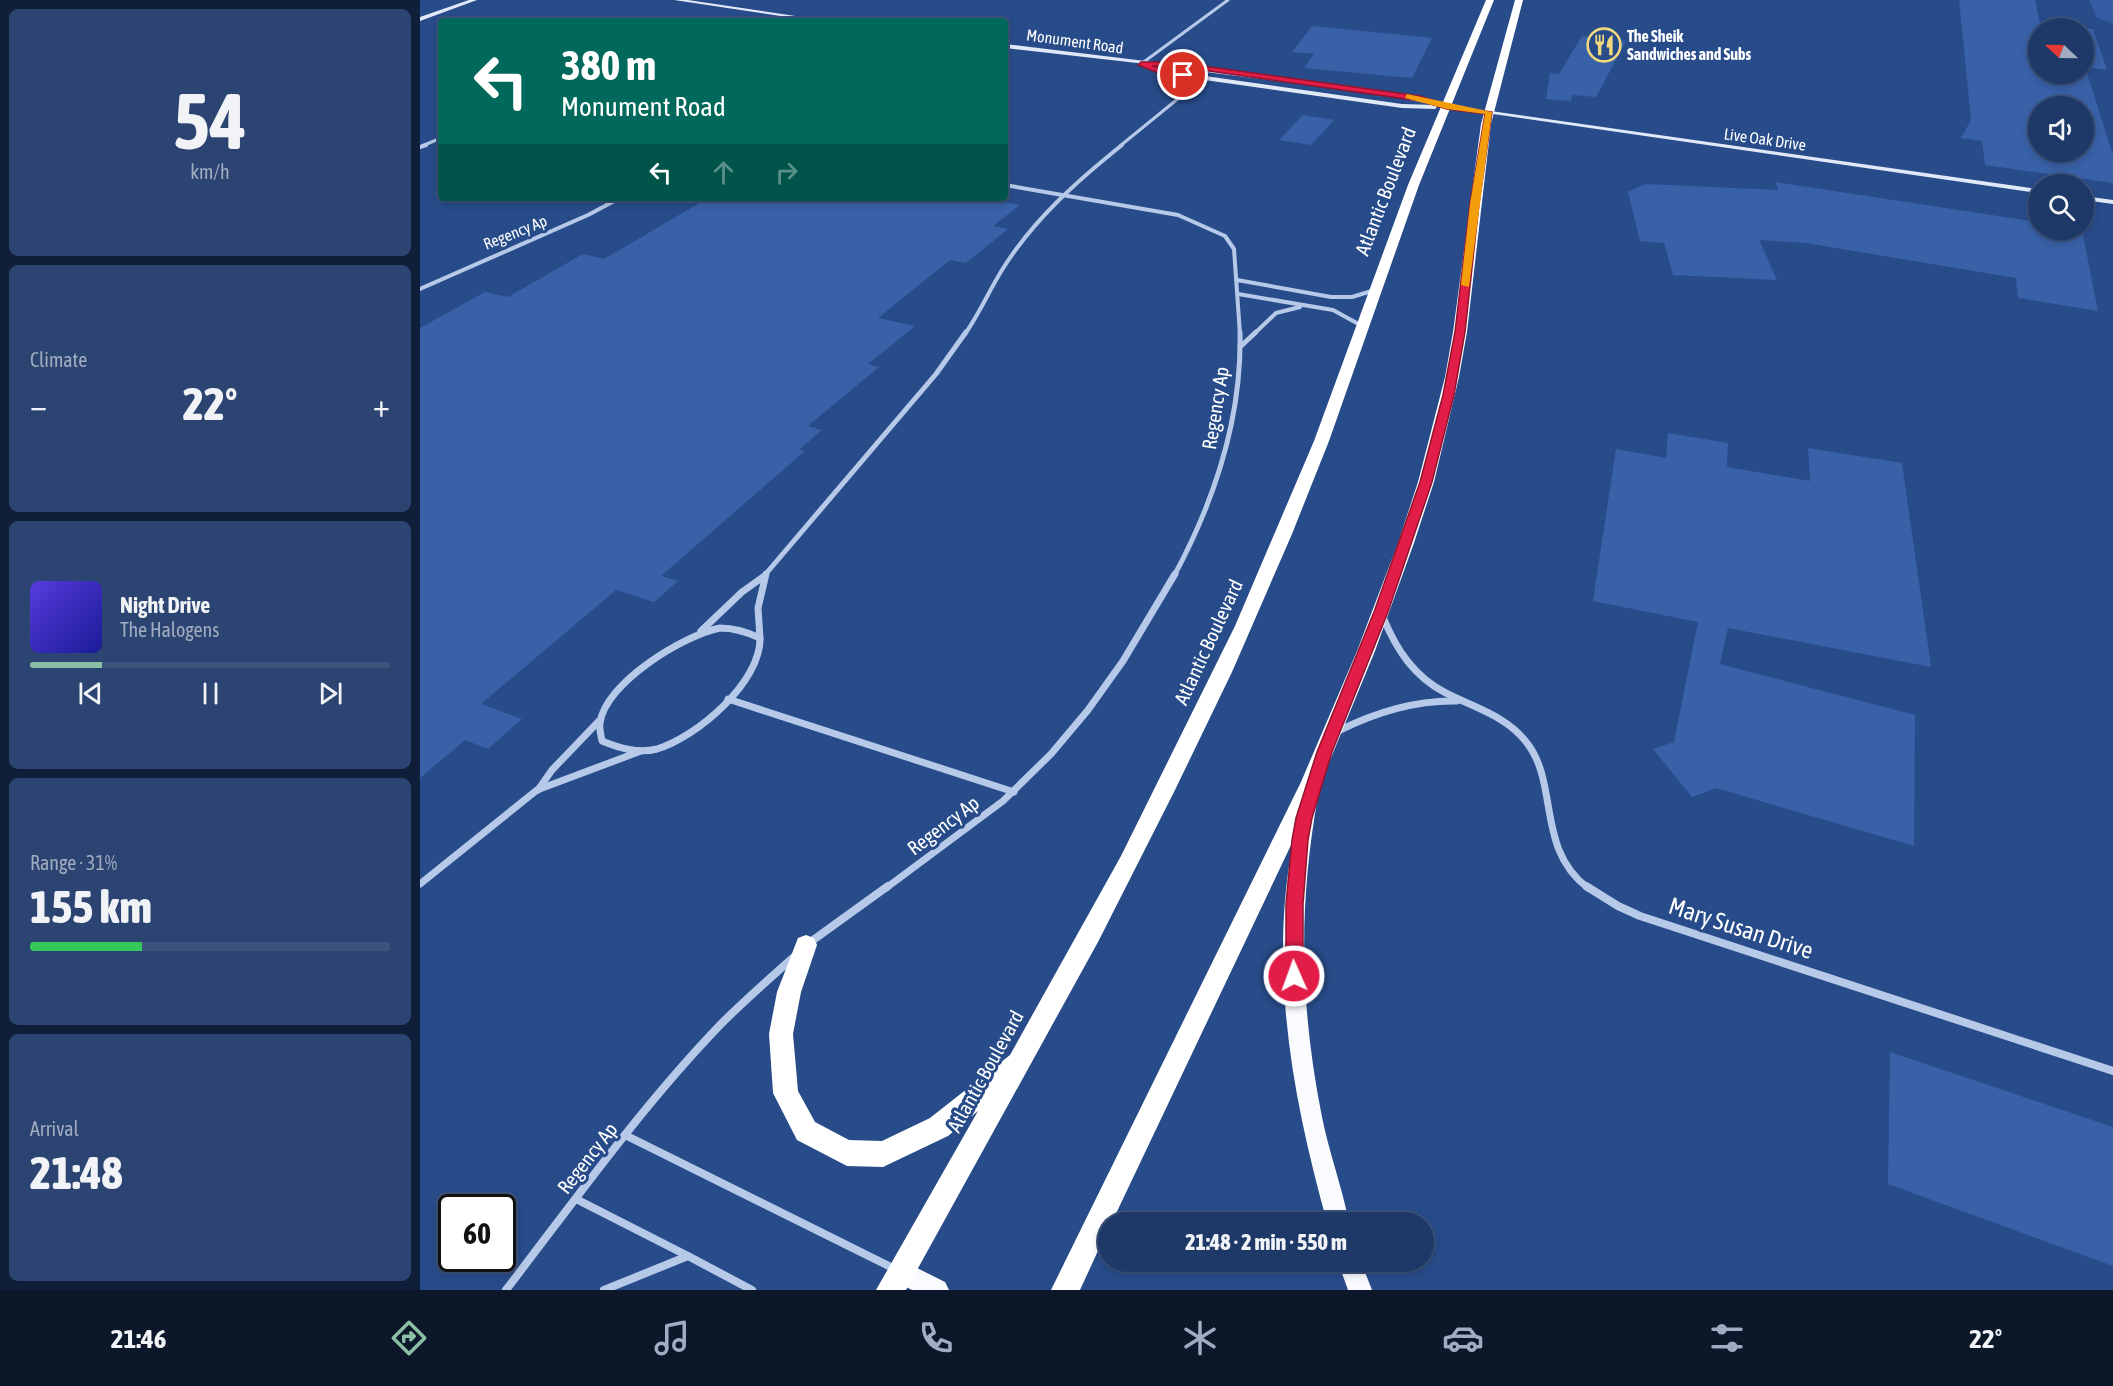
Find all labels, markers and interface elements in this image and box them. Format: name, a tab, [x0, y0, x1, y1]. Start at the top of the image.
north arrow	[2028, 18, 2094, 84]
map controls	[2028, 18, 2094, 240]
street label: Monument Road	[1025, 25, 1125, 57]
restaurant icon: The Sheik Sandwiches and Subs	[1586, 27, 1622, 63]
place label: The Sheik Sandwiches and Subs	[1627, 27, 1752, 63]
text: 380 m	[561, 41, 656, 89]
icon: left	[462, 42, 540, 120]
pin	[1157, 49, 1208, 100]
icon: arrive	[1166, 58, 1199, 91]
text: 54	[173, 76, 247, 166]
text: Monument Road	[561, 91, 726, 122]
button: sound	[2028, 96, 2094, 162]
street label: Atlantic Boulevard	[1350, 124, 1420, 258]
street label: Live Oak Drive	[1723, 124, 1807, 154]
icon: left	[644, 156, 677, 189]
icon: ahead	[707, 156, 740, 189]
icon: right	[770, 156, 803, 189]
text: km/h	[190, 160, 230, 183]
button: search	[2028, 174, 2094, 240]
street label: Regency Ap	[481, 211, 550, 254]
text: Climate	[30, 348, 87, 371]
street label: Regency Ap	[1197, 365, 1233, 451]
text: 22°	[183, 378, 237, 430]
text: −	[30, 386, 47, 424]
text: +	[373, 386, 390, 424]
street label: Atlantic Boulevard	[1169, 576, 1247, 708]
text: Night Drive	[120, 592, 210, 618]
text: The Halogens	[120, 618, 219, 641]
icon: previous	[74, 677, 107, 710]
icon: pause	[194, 677, 227, 710]
icon: next	[314, 677, 347, 710]
street label: Regency Ap	[903, 791, 983, 859]
text: Range · 31%	[30, 851, 117, 874]
text: 155 km	[30, 881, 152, 933]
street label: Mary Susan Drive	[1665, 892, 1817, 964]
position arrow	[1262, 944, 1326, 1008]
street label: Atlantic Boulevard	[942, 1006, 1028, 1136]
text: Arrival	[30, 1117, 79, 1140]
street label: Regency Ap	[552, 1118, 622, 1198]
text: 21:48	[30, 1147, 123, 1199]
speed limit sign: 60	[438, 1194, 516, 1272]
text: 21:48 · 2 min · 550 m	[1185, 1229, 1347, 1255]
icon: directions	[388, 1317, 430, 1359]
icon: music	[651, 1317, 693, 1359]
icon: phone	[915, 1317, 957, 1359]
icon: climate	[1179, 1317, 1221, 1359]
icon: car	[1442, 1317, 1484, 1359]
icon: filters	[1706, 1317, 1748, 1359]
text: 21:46	[111, 1323, 166, 1354]
text: 22°	[1969, 1323, 2002, 1354]

